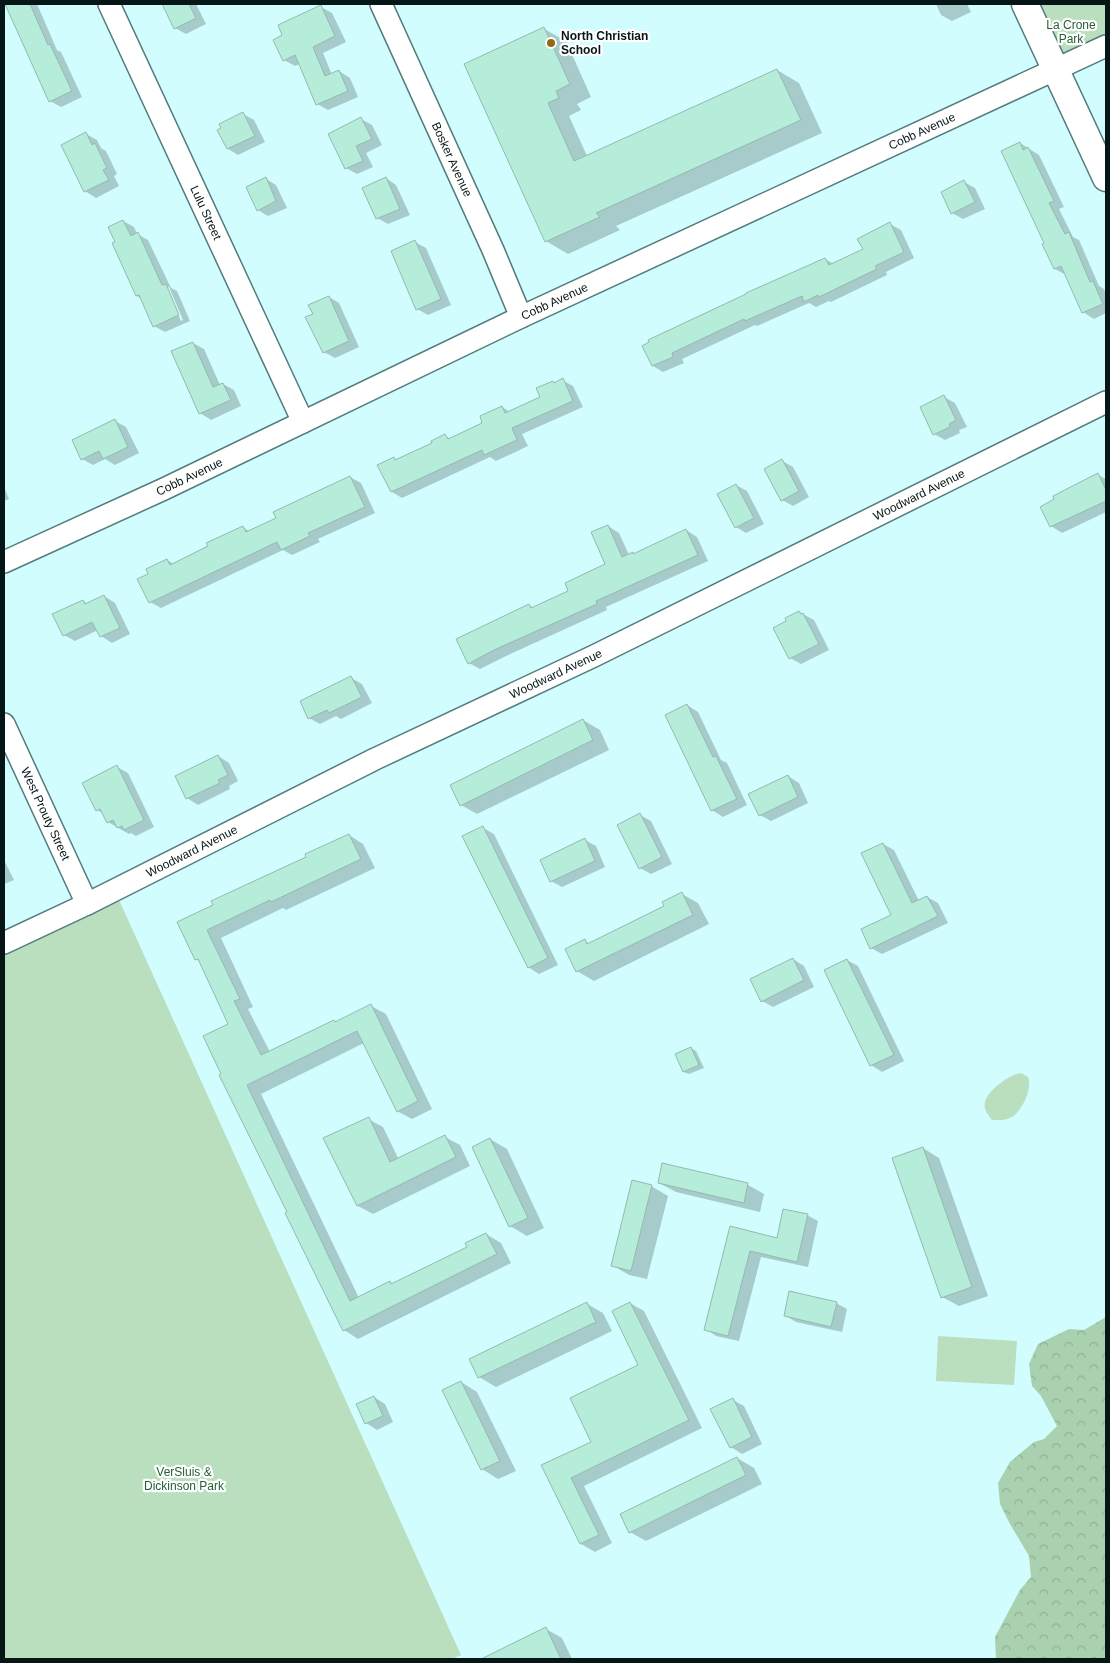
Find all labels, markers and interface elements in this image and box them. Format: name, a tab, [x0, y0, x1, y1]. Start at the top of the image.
park label: La Crone Park	[1046, 18, 1096, 46]
place label: North Christian School	[561, 29, 648, 57]
marker: North Christian School	[545, 37, 557, 49]
street label: Cobb Avenue	[886, 110, 958, 153]
street label: Bosker Avenue	[429, 120, 475, 199]
street label: Lulu Street	[187, 183, 225, 243]
street label: Cobb Avenue	[519, 280, 590, 323]
street label: Cobb Avenue	[154, 455, 225, 499]
street label: Woodward Avenue	[871, 466, 967, 523]
street label: Woodward Avenue	[507, 646, 605, 702]
street label: West Prouty Street	[18, 765, 73, 863]
street label: Woodward Avenue	[144, 822, 240, 880]
park label: VerSluis & Dickinson Park	[144, 1465, 225, 1493]

